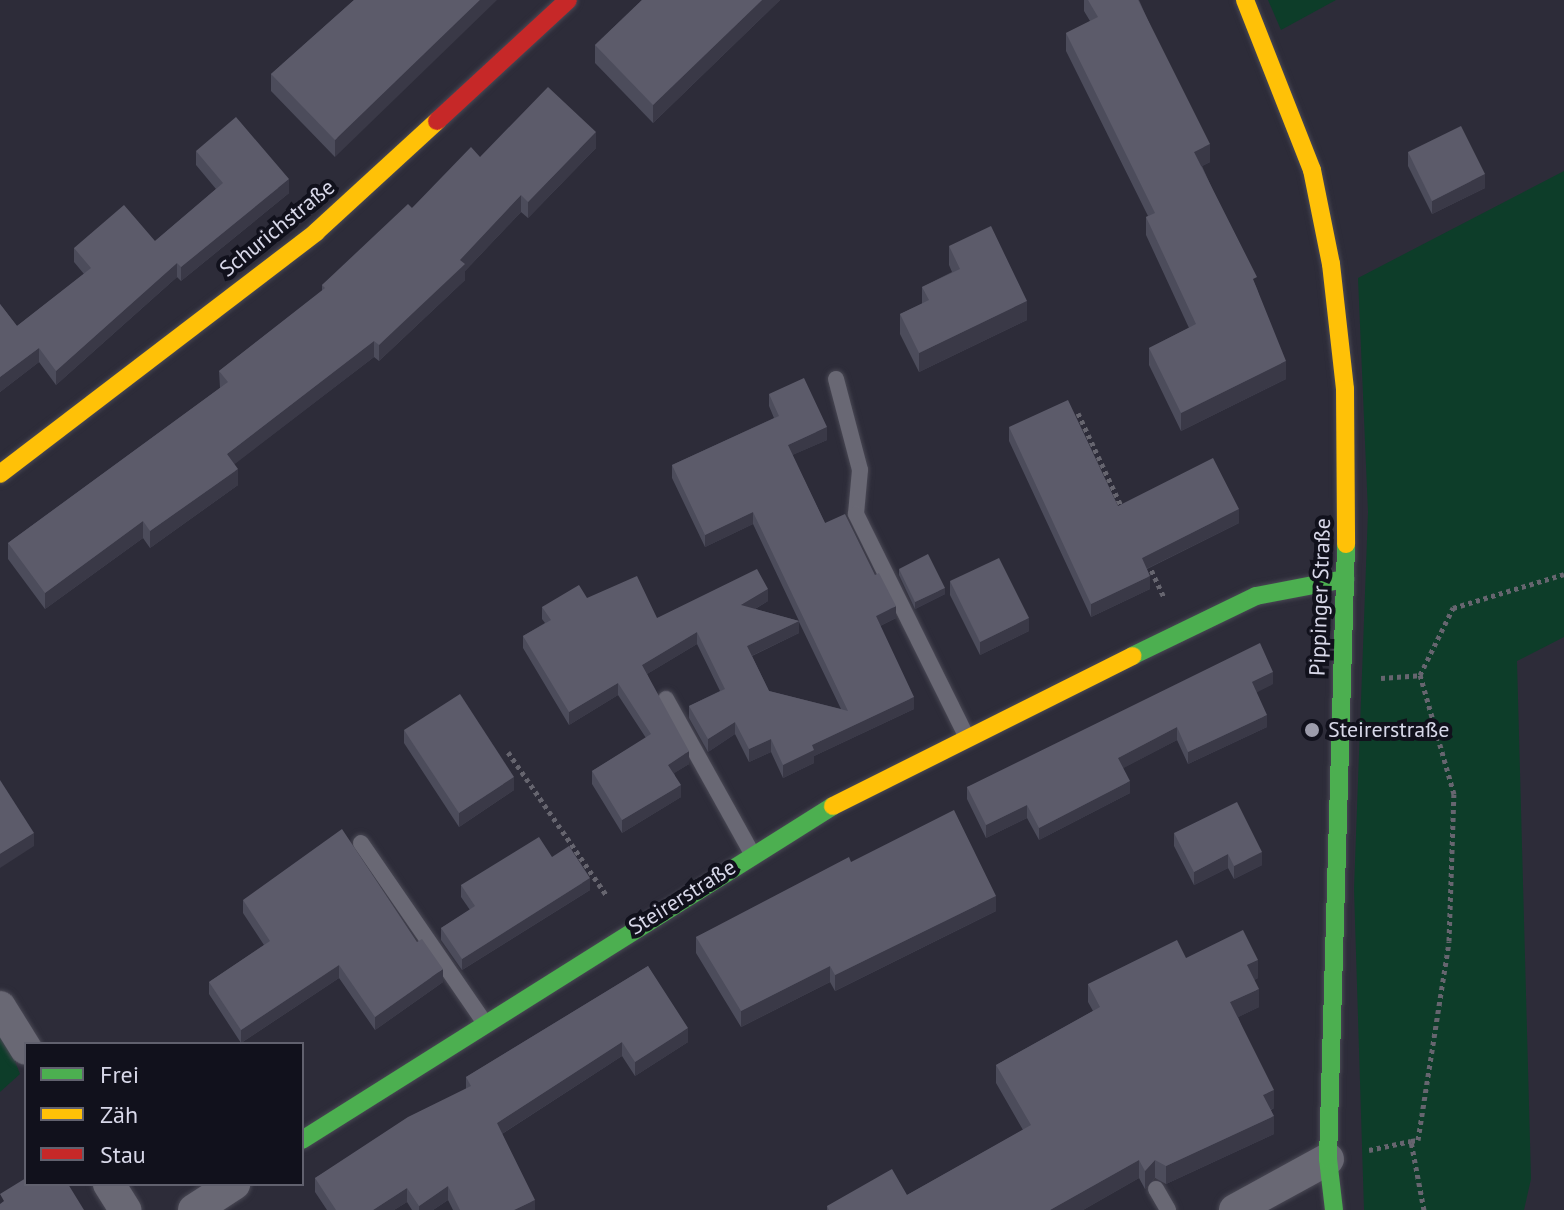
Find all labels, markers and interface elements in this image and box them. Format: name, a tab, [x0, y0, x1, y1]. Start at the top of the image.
street label: Schurichstraße	[214, 174, 340, 282]
street label: Pippinger Straße	[1304, 518, 1336, 676]
place label: Steirerstraße	[1328, 717, 1449, 743]
marker: Steirerstraße	[1303, 721, 1321, 739]
street label: Steirerstraße	[624, 854, 740, 940]
legend	[24, 1042, 304, 1186]
text: Frei	[100, 1059, 139, 1090]
text: Zäh	[100, 1099, 138, 1130]
text: Stau	[100, 1139, 146, 1170]

